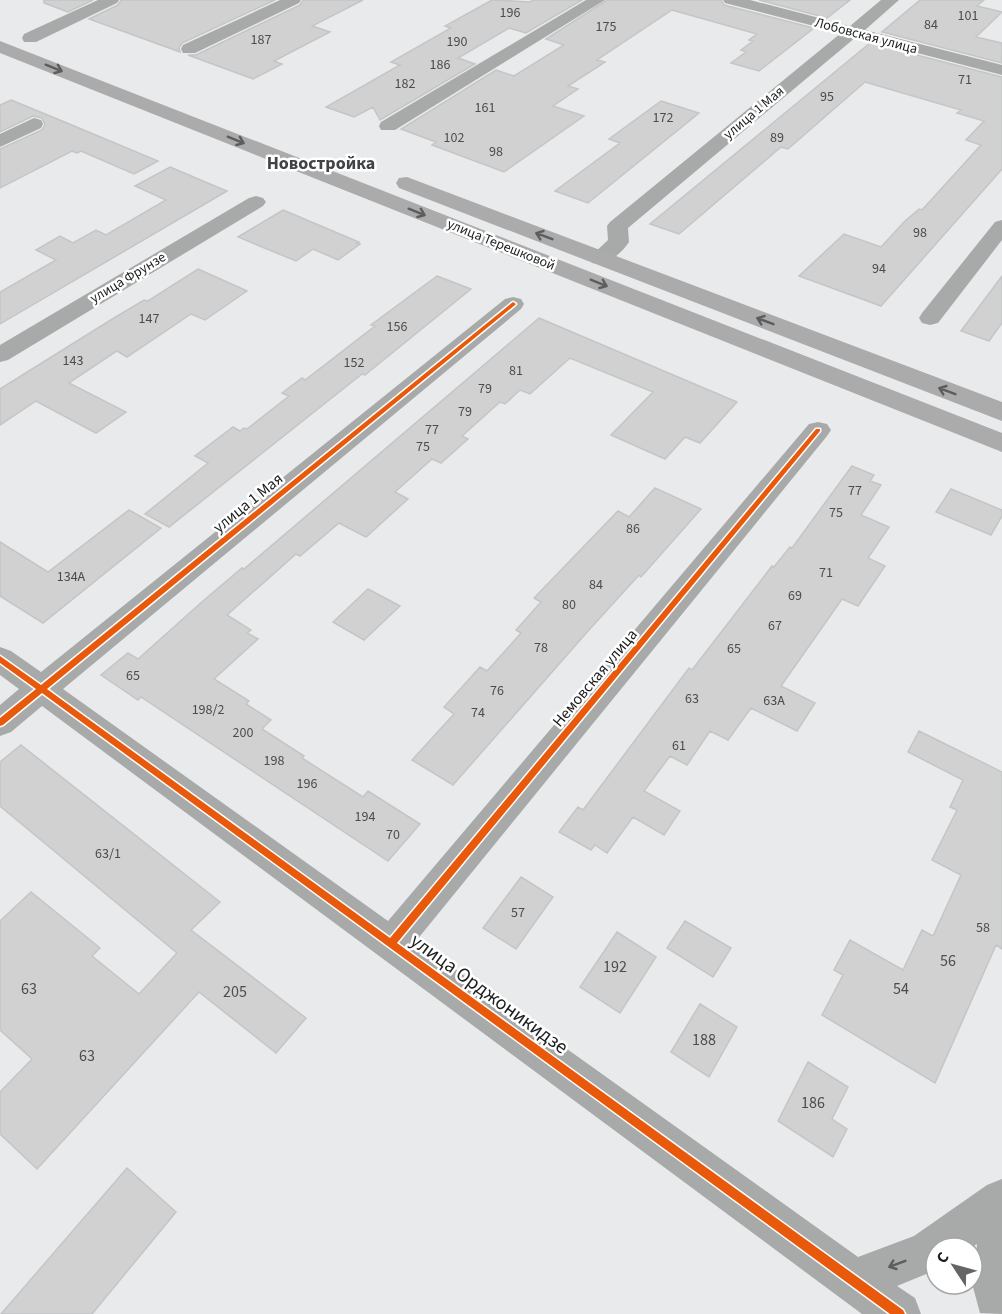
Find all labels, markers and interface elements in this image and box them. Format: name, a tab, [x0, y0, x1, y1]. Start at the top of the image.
house number: 196	[500, 3, 520, 23]
house number: 101	[958, 6, 978, 26]
street label: Лобовская улица	[812, 13, 920, 59]
house number: 84	[924, 15, 938, 35]
house number: 175	[596, 17, 616, 37]
house number: 187	[251, 30, 271, 50]
house number: 190	[447, 32, 467, 52]
house number: 186	[430, 55, 450, 75]
one-way arrow	[45, 64, 63, 75]
house number: 71	[958, 70, 972, 90]
house number: 182	[395, 74, 415, 94]
street label: улица 1 Мая	[719, 82, 789, 144]
house number: 95	[820, 87, 834, 107]
house number: 161	[475, 98, 495, 118]
house number: 172	[653, 108, 673, 128]
house number: 102	[444, 128, 464, 148]
house number: 89	[770, 128, 784, 148]
one-way arrow	[226, 135, 245, 146]
house number: 98	[489, 142, 503, 162]
district label: Новостройка	[267, 151, 375, 176]
one-way arrow	[407, 207, 426, 218]
street label: улица Терешковой	[444, 214, 558, 276]
house number: 98	[913, 223, 927, 243]
one-way arrow	[535, 230, 554, 241]
street label: улица Фрунзе	[86, 247, 170, 309]
house number: 94	[872, 259, 886, 279]
one-way arrow	[589, 278, 607, 289]
house number: 147	[139, 309, 159, 329]
one-way arrow	[757, 315, 775, 326]
house number: 156	[387, 317, 407, 337]
house number: 143	[63, 351, 83, 371]
house number: 152	[344, 353, 364, 373]
house number: 81	[509, 361, 523, 381]
house number: 79	[478, 379, 492, 399]
one-way arrow	[939, 385, 957, 396]
house number: 79	[458, 402, 472, 422]
house number: 77	[425, 420, 439, 440]
house number: 75	[416, 437, 430, 457]
street label: улица 1 Мая	[208, 468, 288, 538]
house number: 77	[848, 481, 862, 501]
house number: 75	[829, 503, 843, 523]
house number: 86	[626, 519, 640, 539]
house number: 71	[819, 563, 833, 583]
house number: 134А	[57, 567, 86, 587]
house number: 84	[589, 575, 603, 595]
house number: 69	[788, 586, 802, 606]
house number: 80	[562, 595, 576, 615]
house number: 67	[768, 616, 782, 636]
street label: Немовская улица	[547, 624, 643, 732]
house number: 78	[534, 638, 548, 658]
house number: 65	[727, 639, 741, 659]
house number: 65	[126, 666, 140, 686]
house number: 76	[490, 681, 504, 701]
house number: 63	[685, 689, 699, 709]
house number: 63А	[763, 691, 785, 711]
house number: 198/2	[192, 700, 224, 720]
house number: 74	[471, 703, 485, 723]
house number: 200	[233, 723, 253, 743]
house number: 61	[672, 736, 686, 756]
house number: 198	[264, 751, 284, 771]
house number: 196	[297, 774, 317, 794]
house number: 194	[355, 807, 375, 827]
house number: 70	[386, 825, 400, 845]
house number: 63/1	[95, 844, 121, 864]
house number: 57	[511, 903, 525, 923]
house number: 58	[976, 918, 990, 938]
street label: улица Орджоникидзе	[404, 927, 574, 1061]
house number: 56	[940, 950, 956, 972]
house number: 192	[603, 956, 627, 978]
house number: 63	[21, 978, 37, 1000]
house number: 54	[893, 978, 909, 1000]
house number: 205	[223, 981, 247, 1003]
house number: 188	[692, 1029, 716, 1051]
house number: 63	[79, 1045, 95, 1067]
house number: 186	[801, 1092, 825, 1114]
north arrow	[924, 1236, 984, 1296]
text: С	[931, 1248, 954, 1268]
one-way arrow	[888, 1259, 907, 1270]

